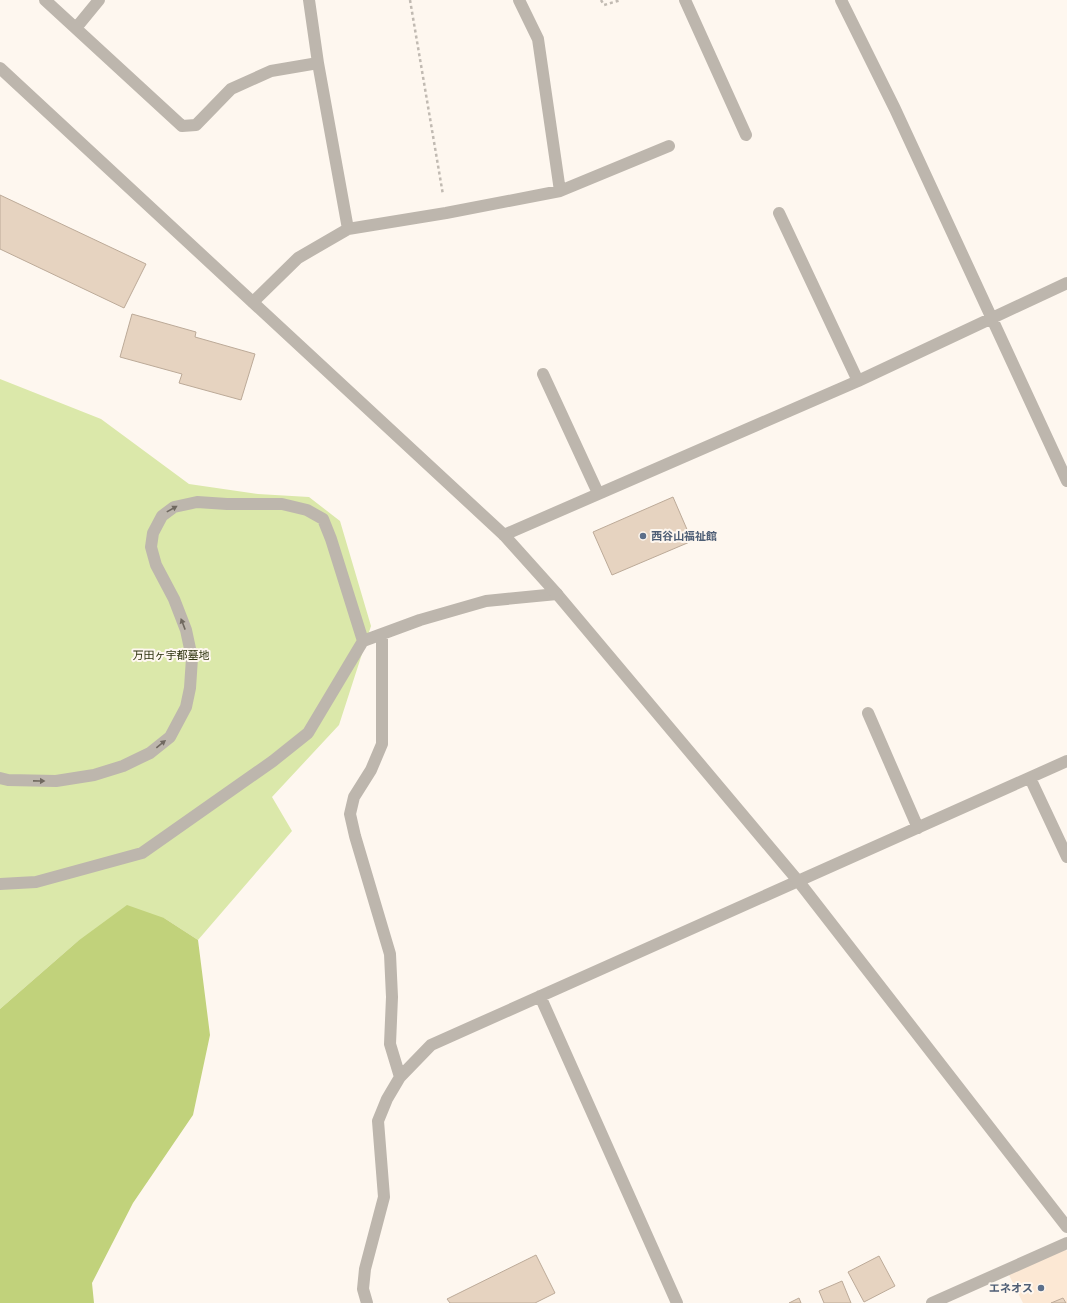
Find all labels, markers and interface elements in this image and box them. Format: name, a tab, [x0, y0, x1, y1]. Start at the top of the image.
one-way arrow	[166, 506, 178, 512]
place label: 西谷山福祉館	[651, 530, 717, 543]
marker: 西谷山福祉館	[638, 531, 648, 541]
one-way arrow	[180, 618, 186, 630]
park label: 万田ヶ宇都墓地	[133, 649, 210, 662]
one-way arrow	[156, 740, 166, 749]
one-way arrow	[33, 778, 46, 784]
place label: エネオス	[989, 1282, 1033, 1295]
marker: エネオス	[1036, 1283, 1046, 1293]

